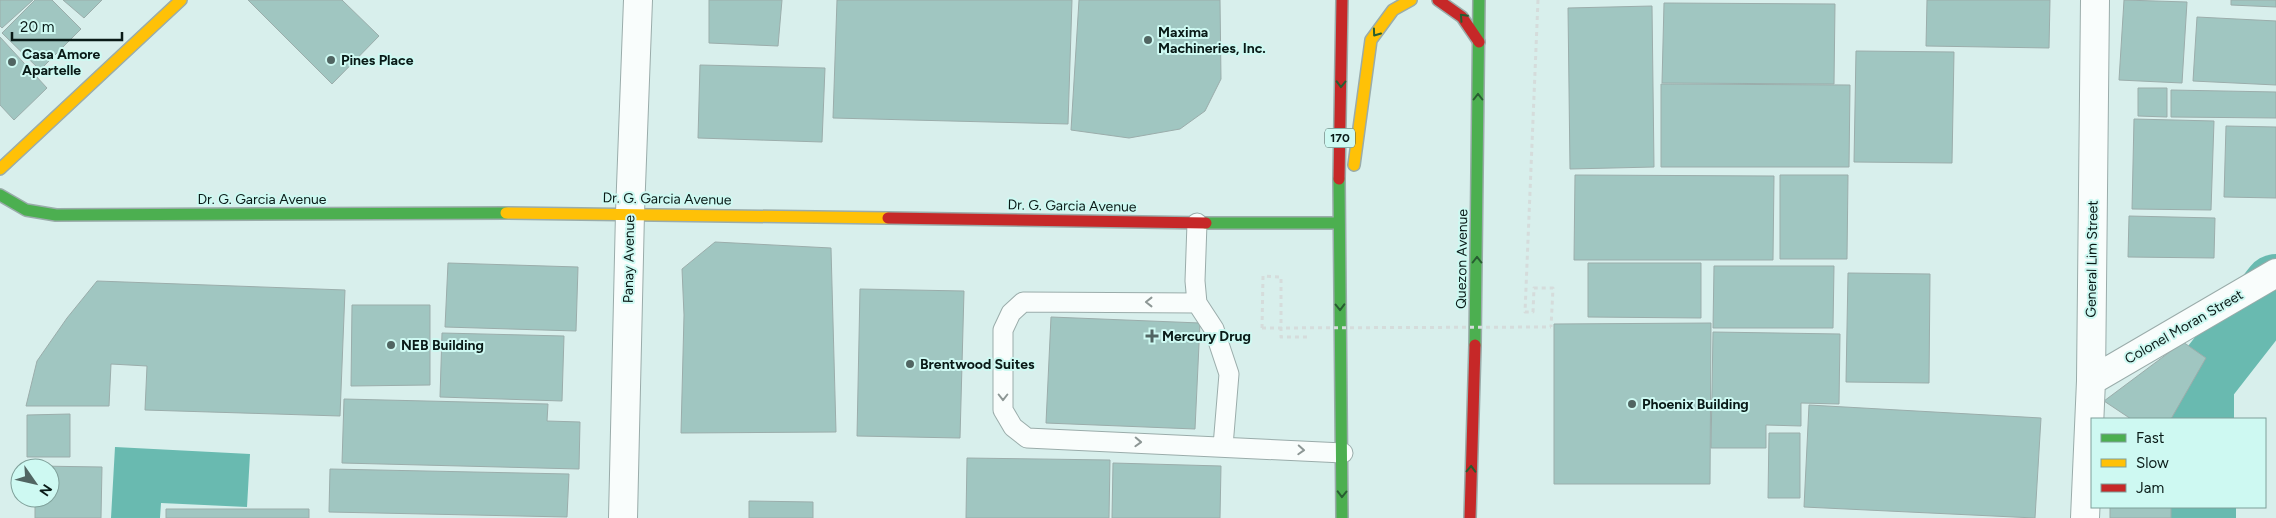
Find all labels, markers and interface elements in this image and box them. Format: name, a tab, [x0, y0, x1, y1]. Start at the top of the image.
scale bar	[12, 10, 122, 42]
one-way arrow	[1460, 13, 1469, 22]
text: 20 m	[20, 18, 54, 36]
place label: Maxima Machineries, Inc.	[1158, 24, 1266, 57]
one-way arrow	[1373, 27, 1382, 37]
marker: Maxima Machineries, Inc.	[1142, 34, 1154, 46]
place label: Casa Amore Apartelle	[22, 46, 101, 79]
place label: Pines Place	[341, 52, 414, 69]
marker: Pines Place	[325, 54, 337, 66]
marker: Casa Amore Apartelle	[6, 56, 18, 68]
one-way arrow	[1336, 80, 1346, 88]
one-way arrow	[1473, 93, 1483, 101]
road number: 170	[1325, 128, 1355, 148]
street label: Dr. G. Garcia Avenue	[602, 189, 732, 209]
street label: Dr. G. Garcia Avenue	[197, 191, 327, 208]
street label: Dr. G. Garcia Avenue	[1007, 196, 1137, 216]
street label: General Lim Street	[2082, 200, 2102, 318]
street label: Quezon Avenue	[1453, 209, 1471, 309]
street label: Panay Avenue	[620, 214, 638, 303]
one-way arrow	[1472, 256, 1482, 264]
street label: Colonel Moran Street	[2122, 286, 2246, 368]
one-way arrow	[1144, 297, 1152, 307]
one-way arrow	[1335, 303, 1346, 311]
place label: Mercury Drug	[1162, 328, 1251, 345]
marker: Mercury Drug	[1146, 330, 1158, 342]
place label: NEB Building	[401, 337, 484, 354]
marker: NEB Building	[385, 339, 397, 351]
place label: Brentwood Suites	[920, 356, 1035, 373]
marker: Brentwood Suites	[904, 358, 916, 370]
one-way arrow	[998, 393, 1008, 401]
place label: Phoenix Building	[1642, 396, 1749, 413]
marker: Phoenix Building	[1626, 398, 1638, 410]
legend	[2091, 418, 2266, 508]
text: Fast	[2136, 429, 2165, 447]
one-way arrow	[1135, 437, 1143, 448]
one-way arrow	[1297, 445, 1305, 456]
text: Slow	[2136, 454, 2169, 472]
north arrow	[10, 458, 60, 508]
one-way arrow	[1466, 465, 1476, 473]
text: Jam	[2136, 479, 2164, 497]
text: N	[35, 481, 55, 499]
one-way arrow	[1337, 490, 1348, 498]

